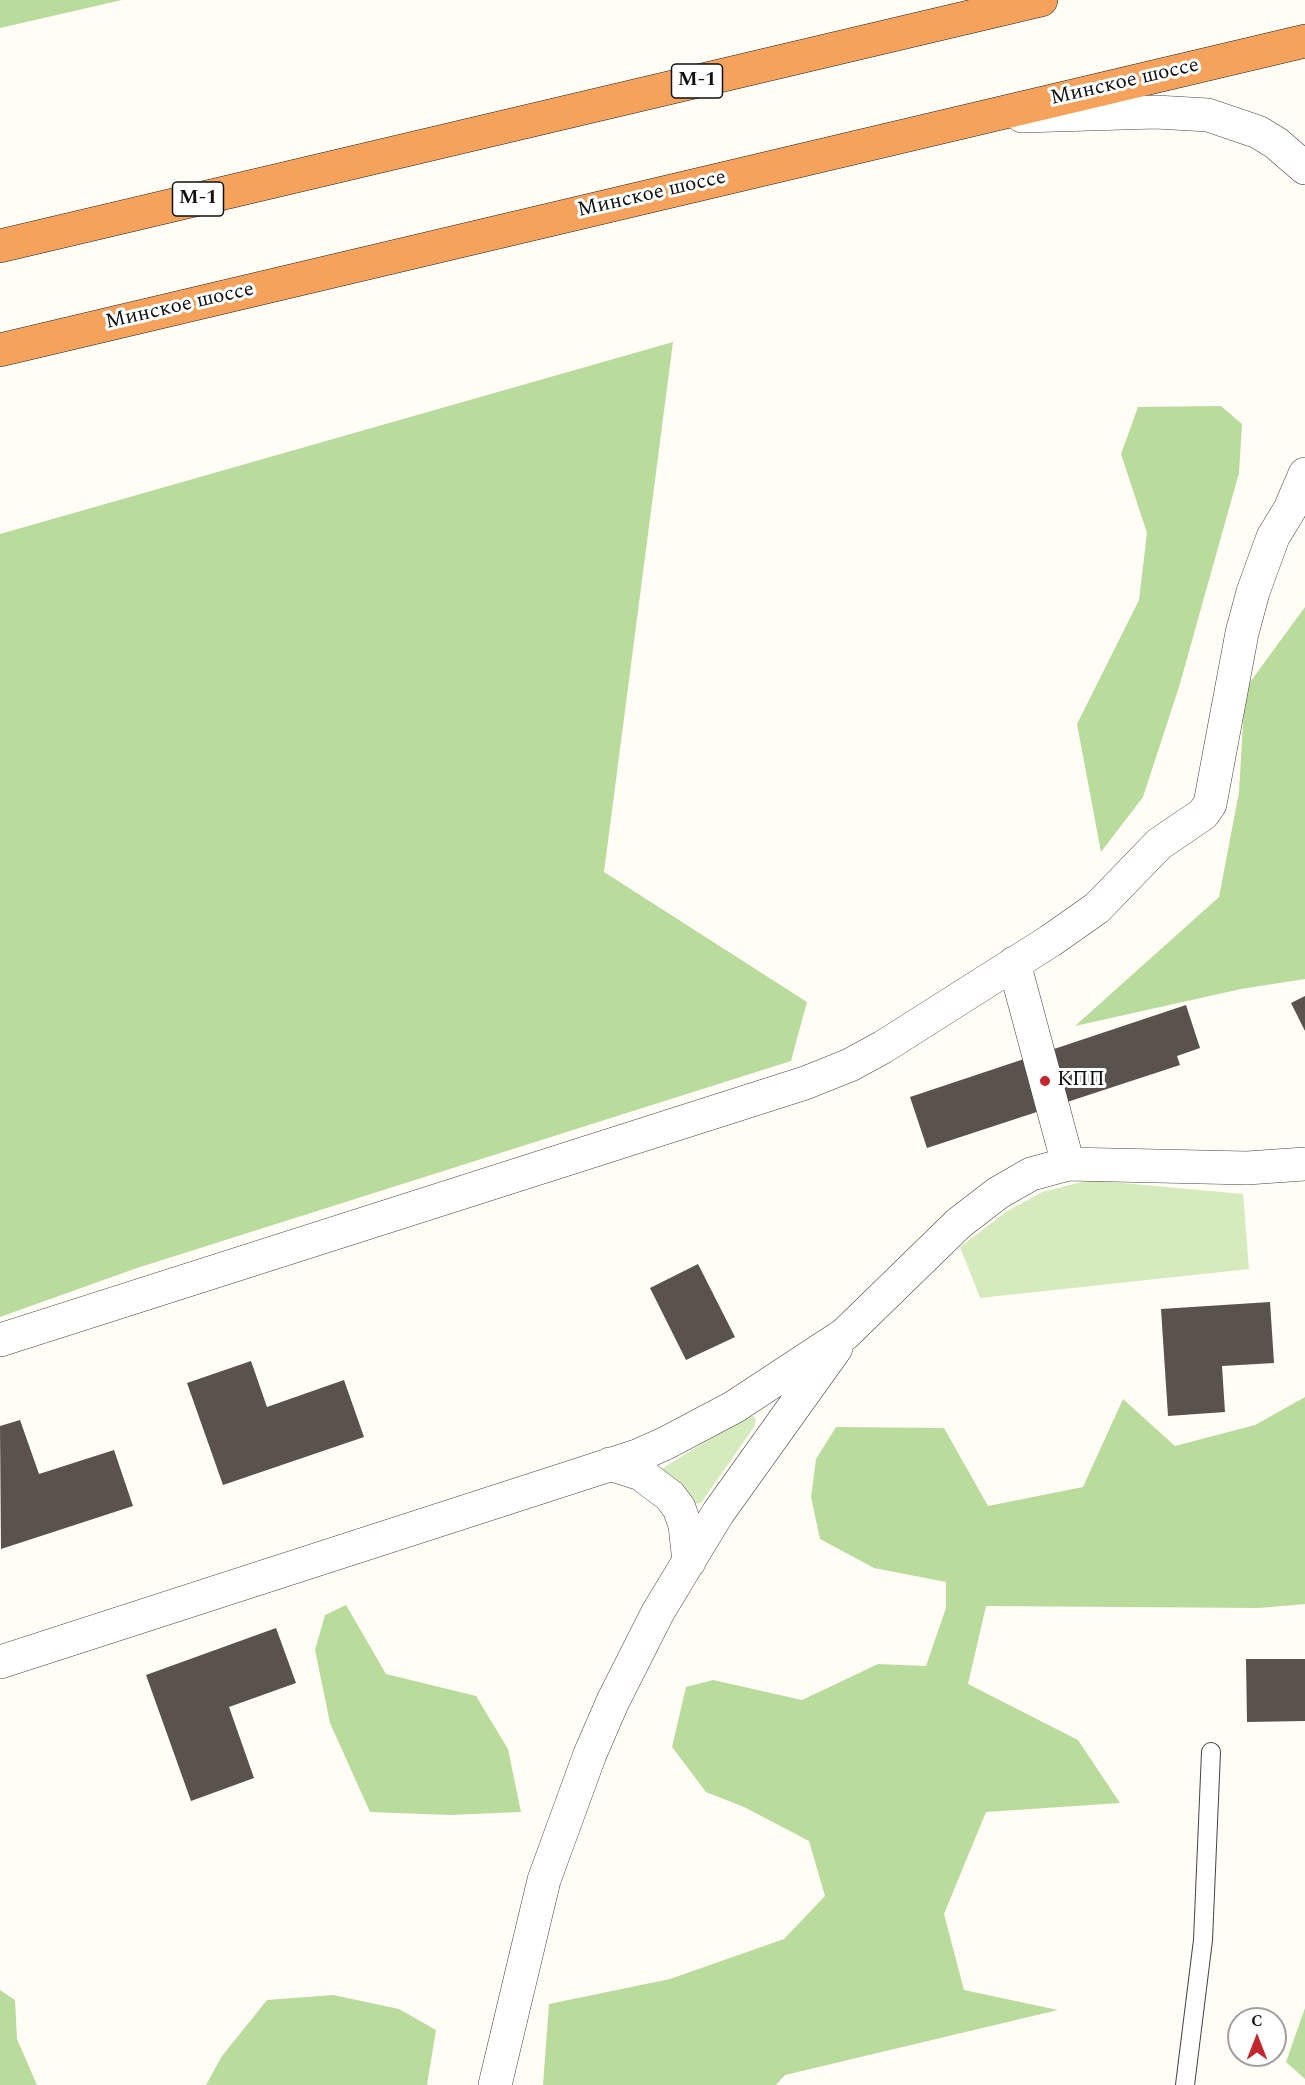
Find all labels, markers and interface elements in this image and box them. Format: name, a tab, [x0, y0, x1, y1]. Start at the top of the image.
street label: Минское шоссе	[1048, 54, 1202, 112]
road number: М-1	[672, 64, 722, 98]
street label: Минское шоссе	[575, 166, 729, 224]
road number: М-1	[172, 182, 224, 216]
street label: Минское шоссе	[103, 278, 257, 336]
place label: КПП	[1057, 1068, 1105, 1094]
marker: КПП	[1038, 1074, 1052, 1088]
north arrow	[1227, 2007, 1287, 2067]
text: С	[1251, 2009, 1263, 2033]

